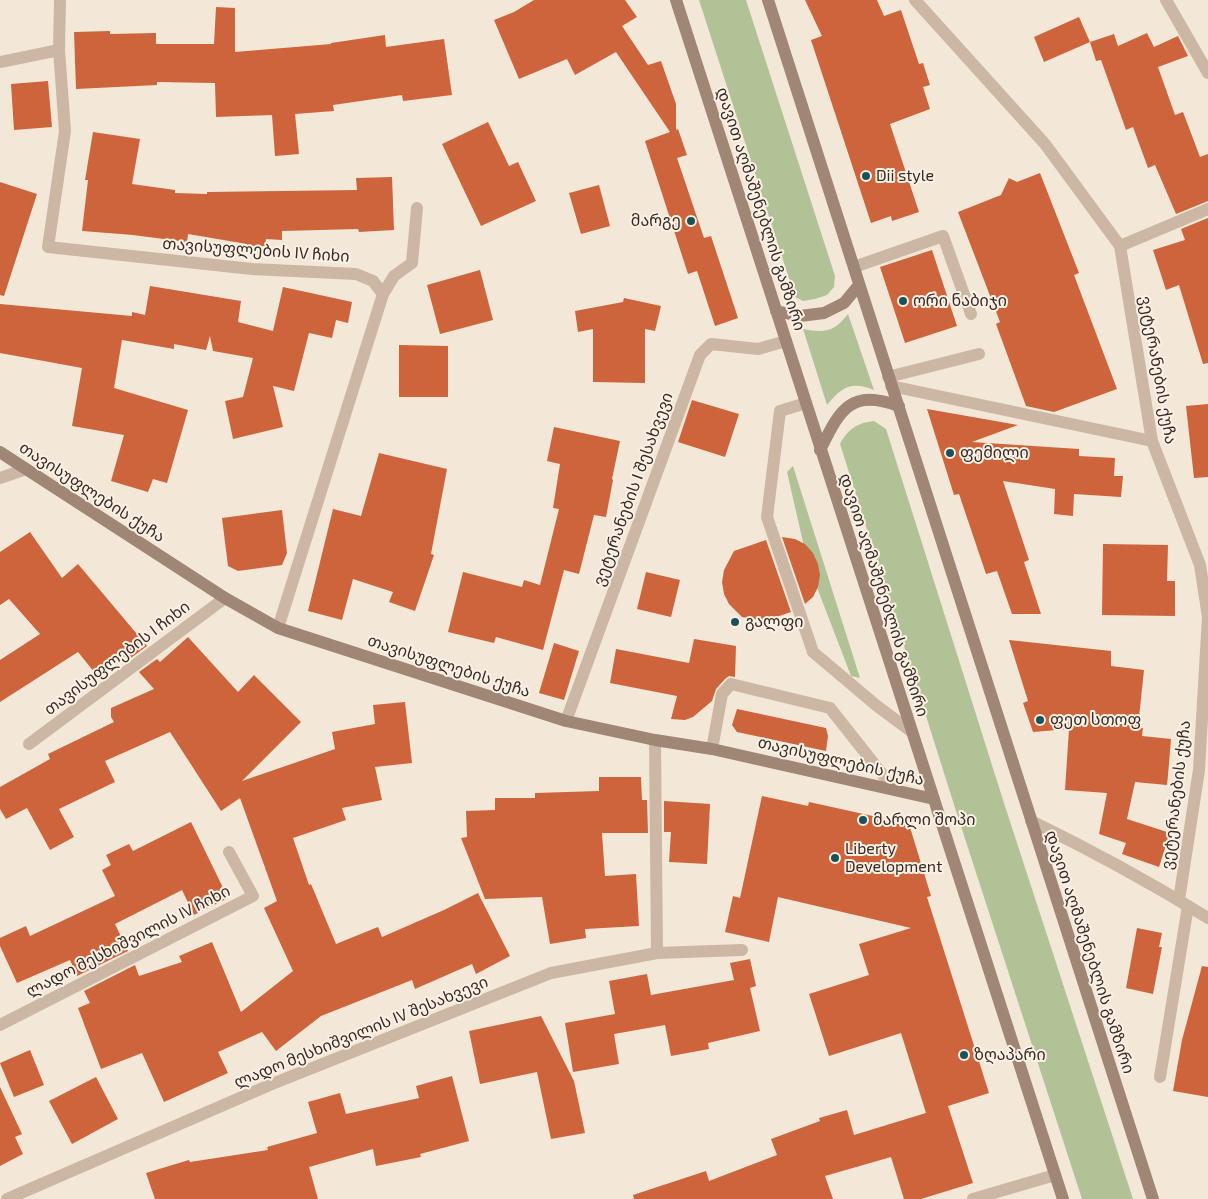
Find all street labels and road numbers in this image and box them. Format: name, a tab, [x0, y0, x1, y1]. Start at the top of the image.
street label: დავით აღმაშენებლის გამზირი	[713, 85, 809, 333]
street label: თავისუფლების IV ჩიხი	[162, 234, 350, 266]
street label: ვეტერანების ქუჩა	[1135, 294, 1181, 446]
street label: ვეტერანების I შესახვევი	[589, 390, 677, 588]
street label: თავისუფლების ქუჩა	[16, 438, 168, 546]
street label: დავით აღმაშენებლის გამზირი	[836, 471, 932, 719]
street label: თავისუფლების I ჩიხი	[40, 597, 194, 719]
street label: თავისუფლების ქუჩა	[365, 631, 533, 701]
street label: ვეტერანების ქუჩა	[1157, 719, 1195, 871]
street label: თავისუფლების ქუჩა	[756, 733, 926, 789]
street label: დავით აღმაშენებლის გამზირი	[1042, 828, 1138, 1076]
street label: ლადო მესხიშვილის IV ჩიხი	[23, 881, 233, 1001]
street label: ლადო მესხიშვილის IV შესახვევი	[231, 972, 491, 1092]

